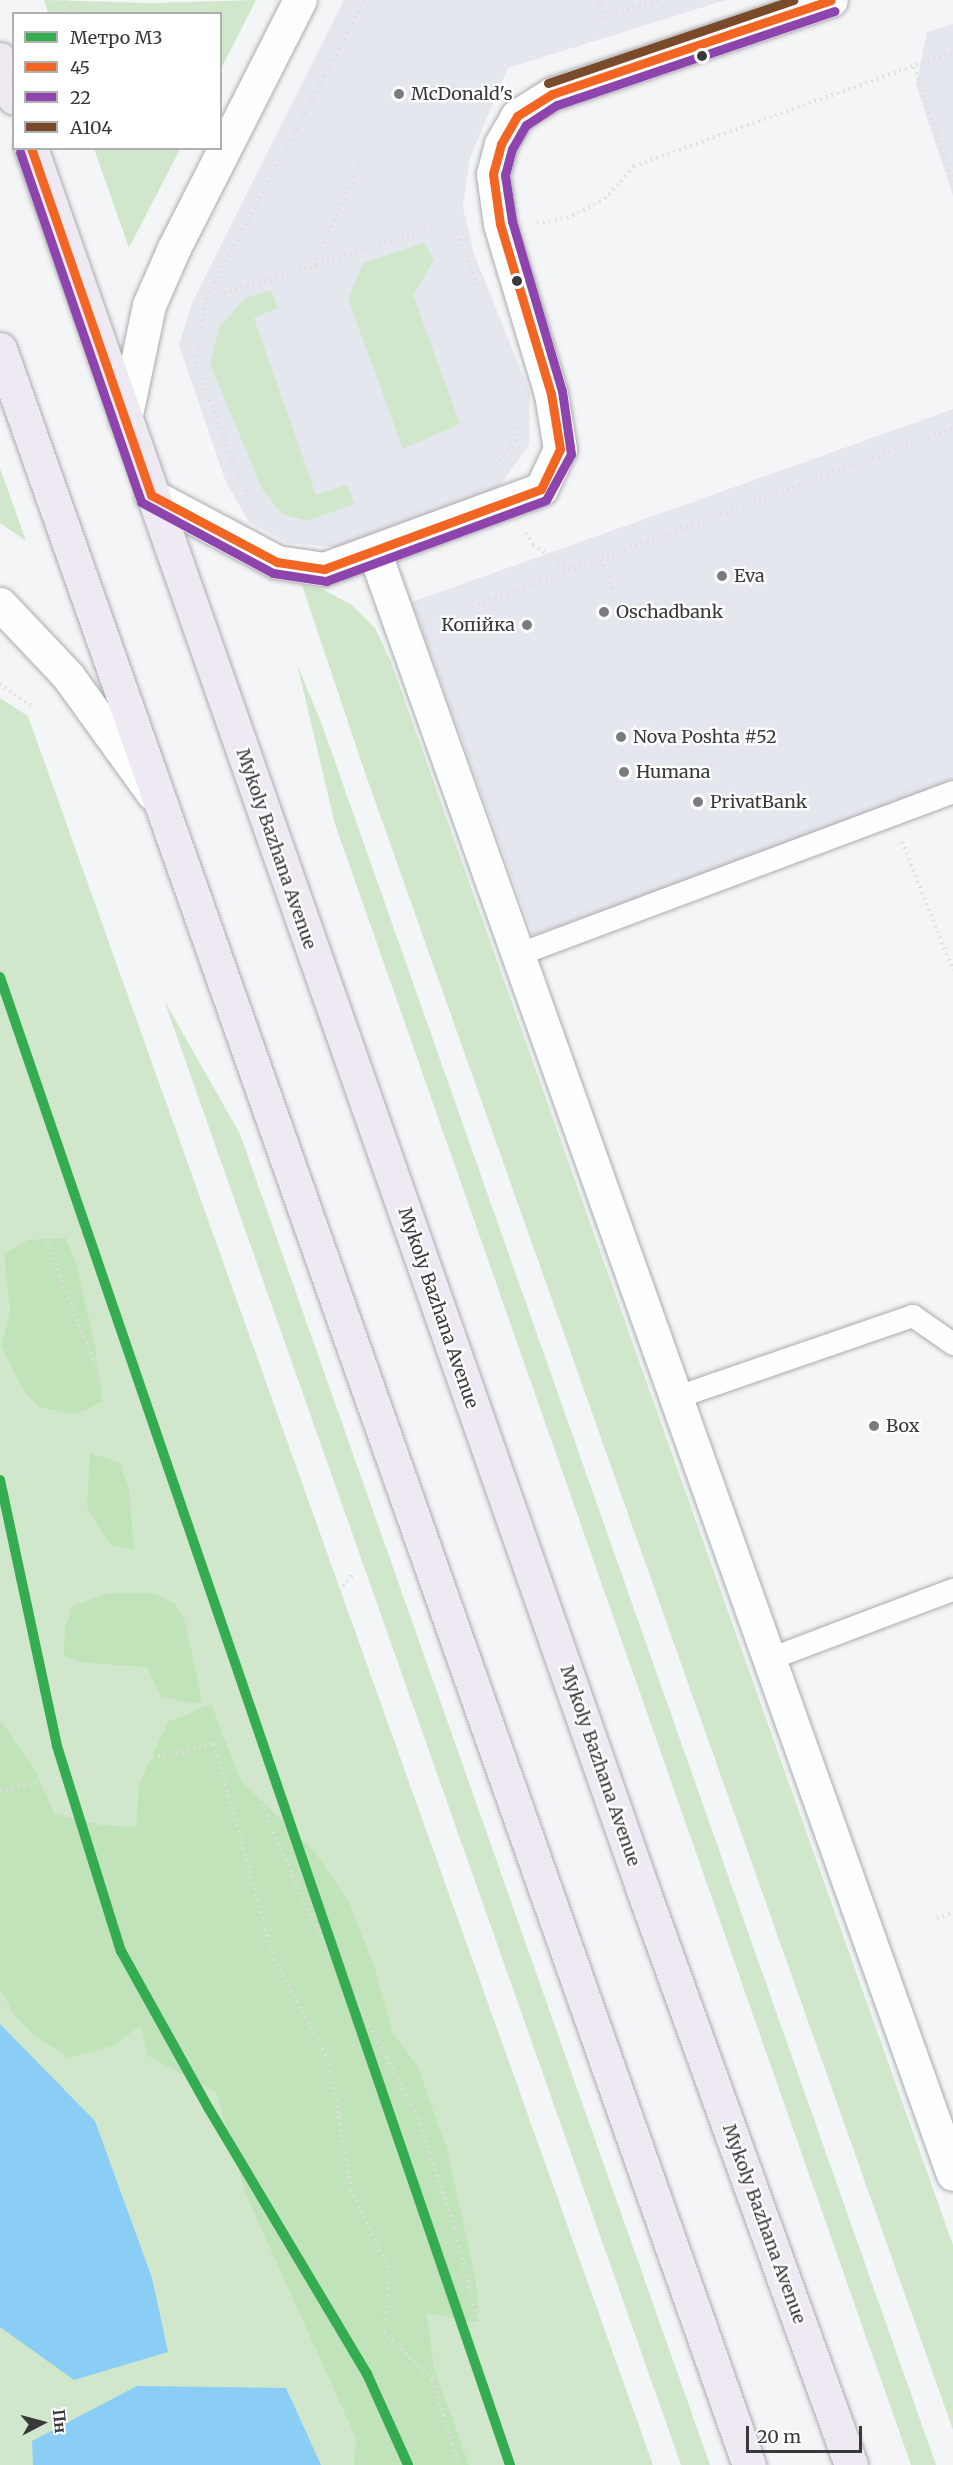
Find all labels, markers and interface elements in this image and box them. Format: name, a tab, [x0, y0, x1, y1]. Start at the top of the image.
legend	[12, 12, 222, 150]
text: Метро M3	[70, 26, 163, 49]
unlabelled marker	[696, 50, 708, 62]
text: 45	[70, 56, 90, 79]
place label: McDonald's	[411, 83, 513, 105]
text: 22	[70, 86, 91, 109]
marker: McDonald's	[392, 87, 406, 101]
text: А104	[70, 116, 112, 139]
unlabelled marker	[511, 275, 523, 287]
place label: Eva	[734, 565, 765, 587]
marker: Eva	[715, 569, 729, 583]
place label: Oschadbank	[616, 601, 723, 623]
marker: Oschadbank	[597, 605, 611, 619]
place label: Копійка	[441, 614, 515, 636]
marker: Копійка	[520, 618, 534, 632]
place label: Nova Poshta #52	[633, 726, 777, 748]
marker: Nova Poshta #52	[614, 730, 628, 744]
street label: Mykoly Bazhana Avenue	[231, 746, 321, 952]
place label: Humana	[636, 761, 710, 783]
marker: Humana	[617, 765, 631, 779]
place label: PrivatBank	[710, 791, 807, 813]
marker: PrivatBank	[691, 795, 705, 809]
street label: Mykoly Bazhana Avenue	[393, 1205, 483, 1411]
place label: Box	[886, 1415, 919, 1437]
marker: Box	[867, 1419, 881, 1433]
street label: Mykoly Bazhana Avenue	[555, 1663, 645, 1869]
street label: Mykoly Bazhana Avenue	[718, 2121, 810, 2327]
north arrow	[12, 2393, 72, 2453]
text: Пн	[49, 2408, 71, 2434]
scale bar	[749, 2414, 864, 2452]
text: 20 m	[757, 2425, 801, 2448]

